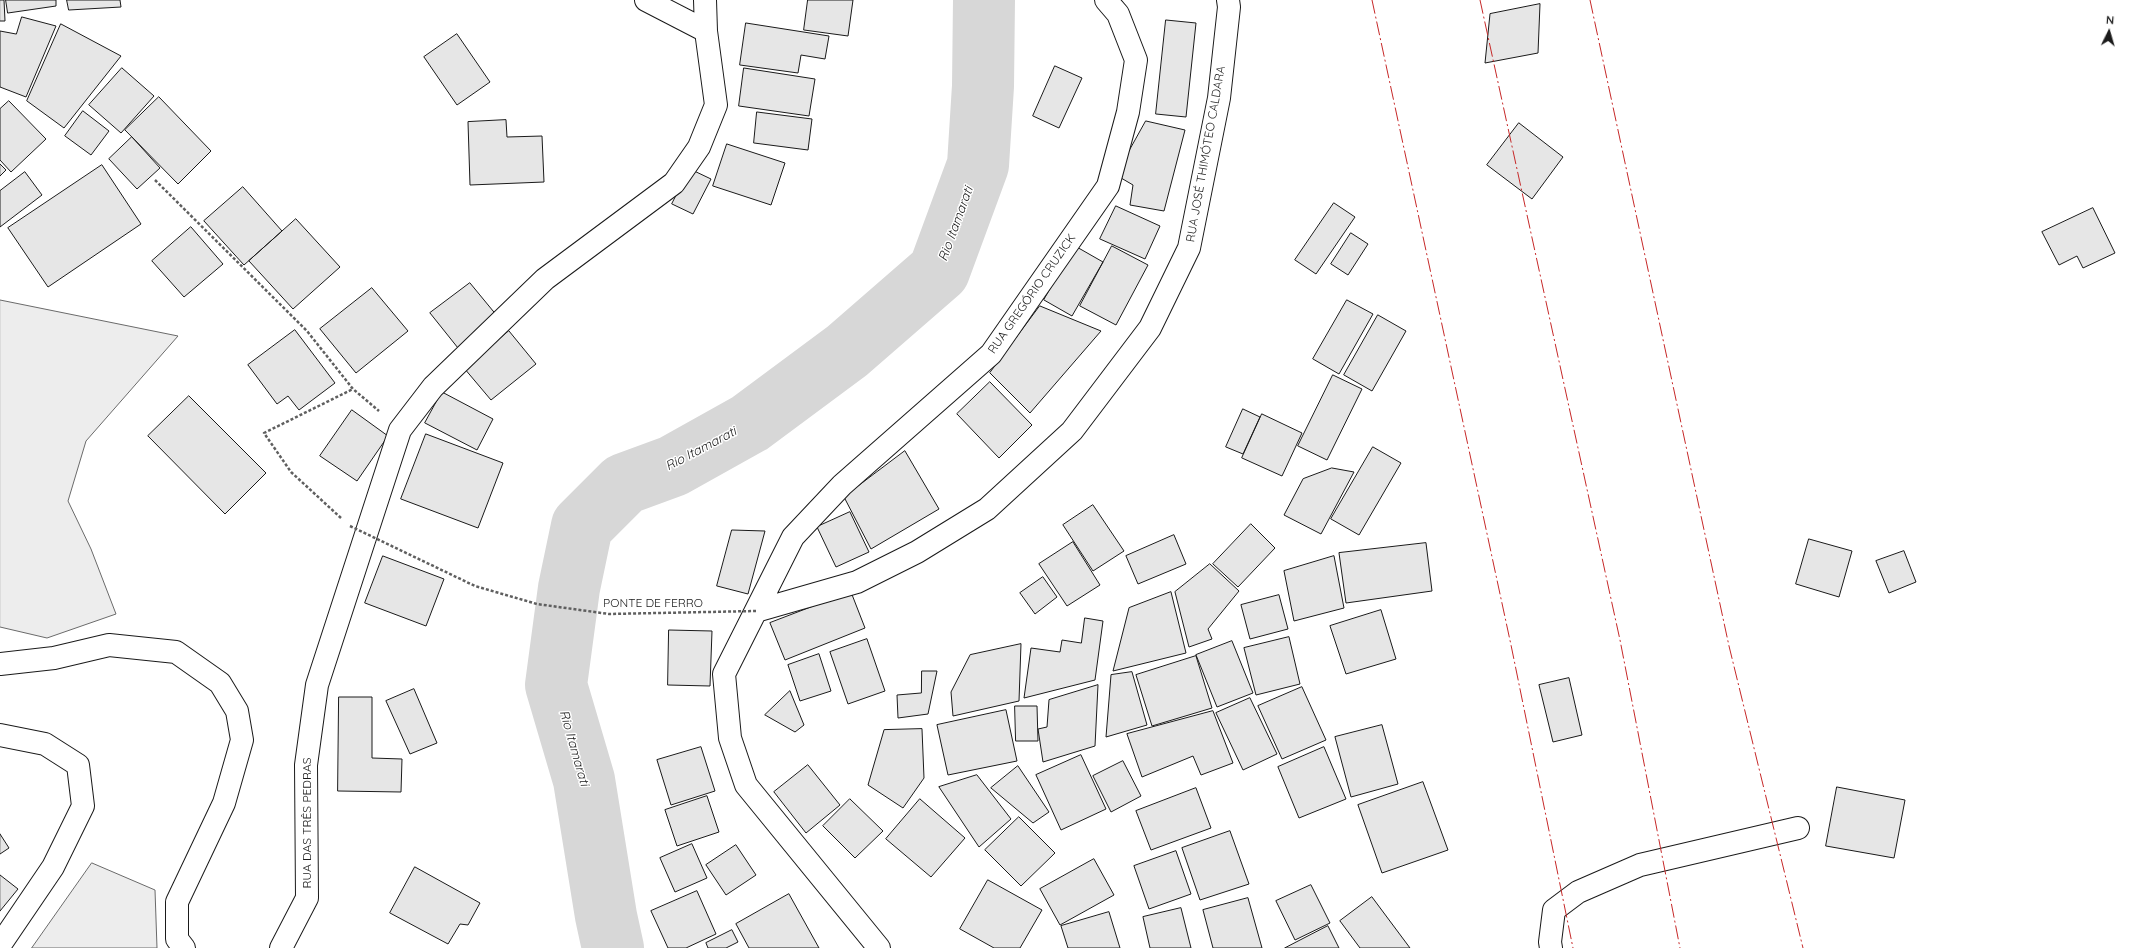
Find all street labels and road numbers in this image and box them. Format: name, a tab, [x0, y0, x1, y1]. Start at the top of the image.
street label: RUA JOSÉ THIMÓTEO CALDARA	[1183, 65, 1229, 243]
street label: RUA GREGÓRIO CRUZICK	[985, 231, 1079, 357]
street label: PONTE DE FERRO	[603, 596, 703, 610]
street label: RUA DAS TRÊS PEDRAS	[300, 757, 314, 889]

